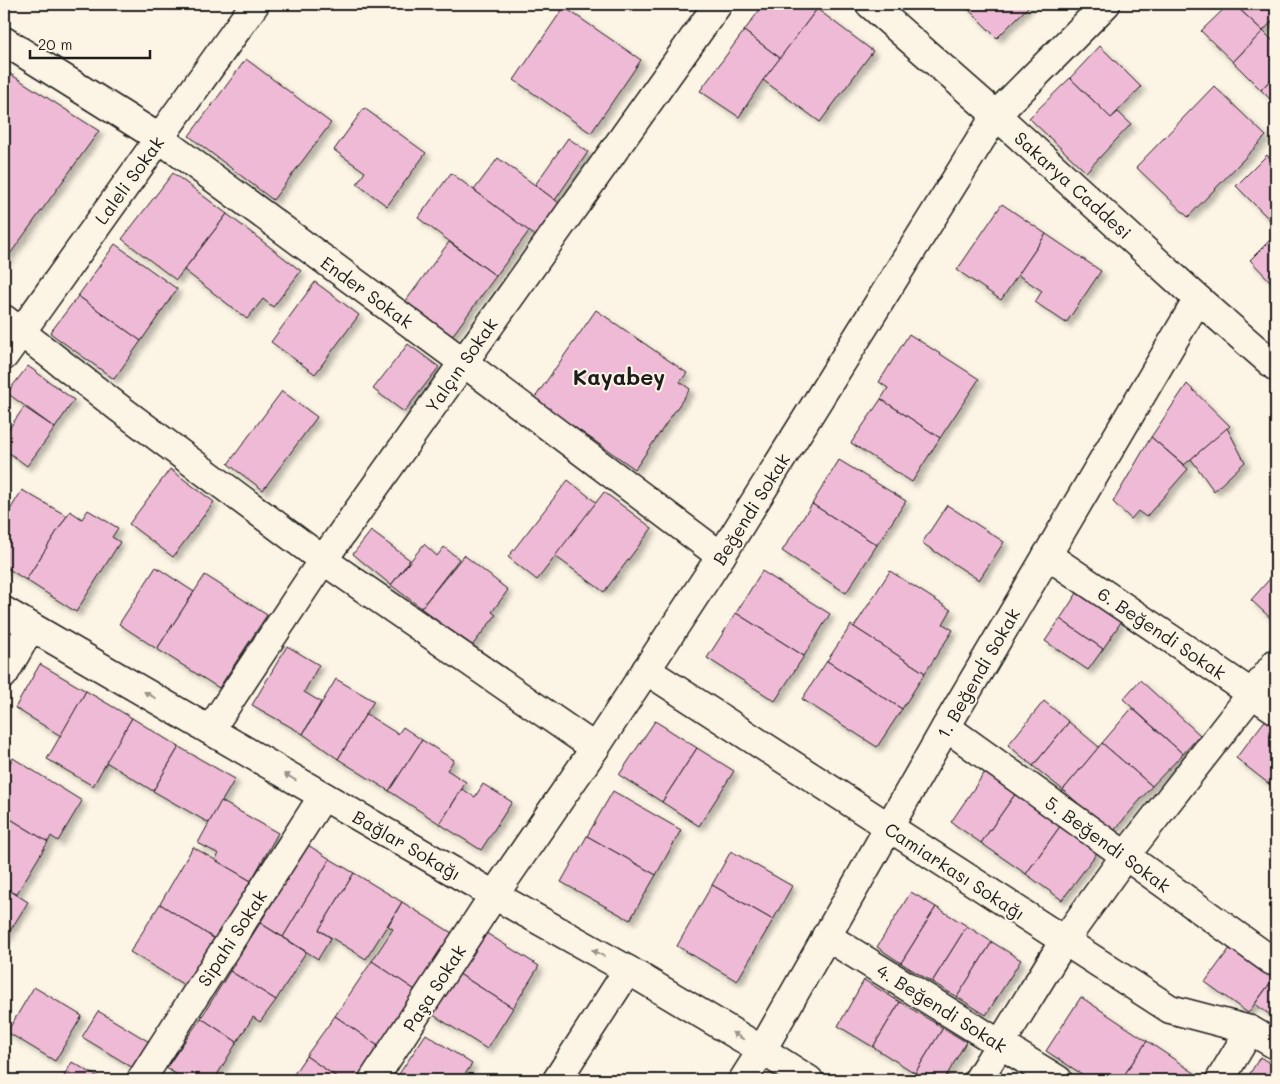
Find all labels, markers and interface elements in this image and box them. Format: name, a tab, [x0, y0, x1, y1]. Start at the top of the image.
scale bar	[30, 28, 150, 60]
text: 20 m	[38, 34, 72, 54]
street label: Sakarya Caddesi	[1009, 126, 1137, 244]
street label: Laleli Sokak	[89, 131, 169, 229]
street label: Ender Sokak	[316, 250, 418, 334]
street label: Yalçın Sokak	[419, 313, 503, 417]
district label: Kayabey	[573, 362, 665, 391]
street label: Beğendi Sokak	[707, 448, 795, 570]
street label: 6. Beğendi Sokak	[1093, 581, 1231, 685]
street label: 1. Beğendi Sokak	[931, 603, 1025, 743]
one-way arrow	[143, 691, 156, 700]
one-way arrow	[284, 772, 297, 781]
street label: 5. Beğendi Sokak	[1041, 790, 1175, 898]
street label: Bağlar Sokağı	[349, 804, 465, 886]
street label: Camiarkası Sokağı	[880, 817, 1030, 925]
street label: Sipahi Sokak	[192, 885, 272, 991]
street label: Paşa Sokak	[397, 940, 471, 1036]
one-way arrow	[592, 949, 605, 958]
street label: 4. Beğendi Sokak	[872, 958, 1012, 1058]
one-way arrow	[732, 1031, 745, 1040]

